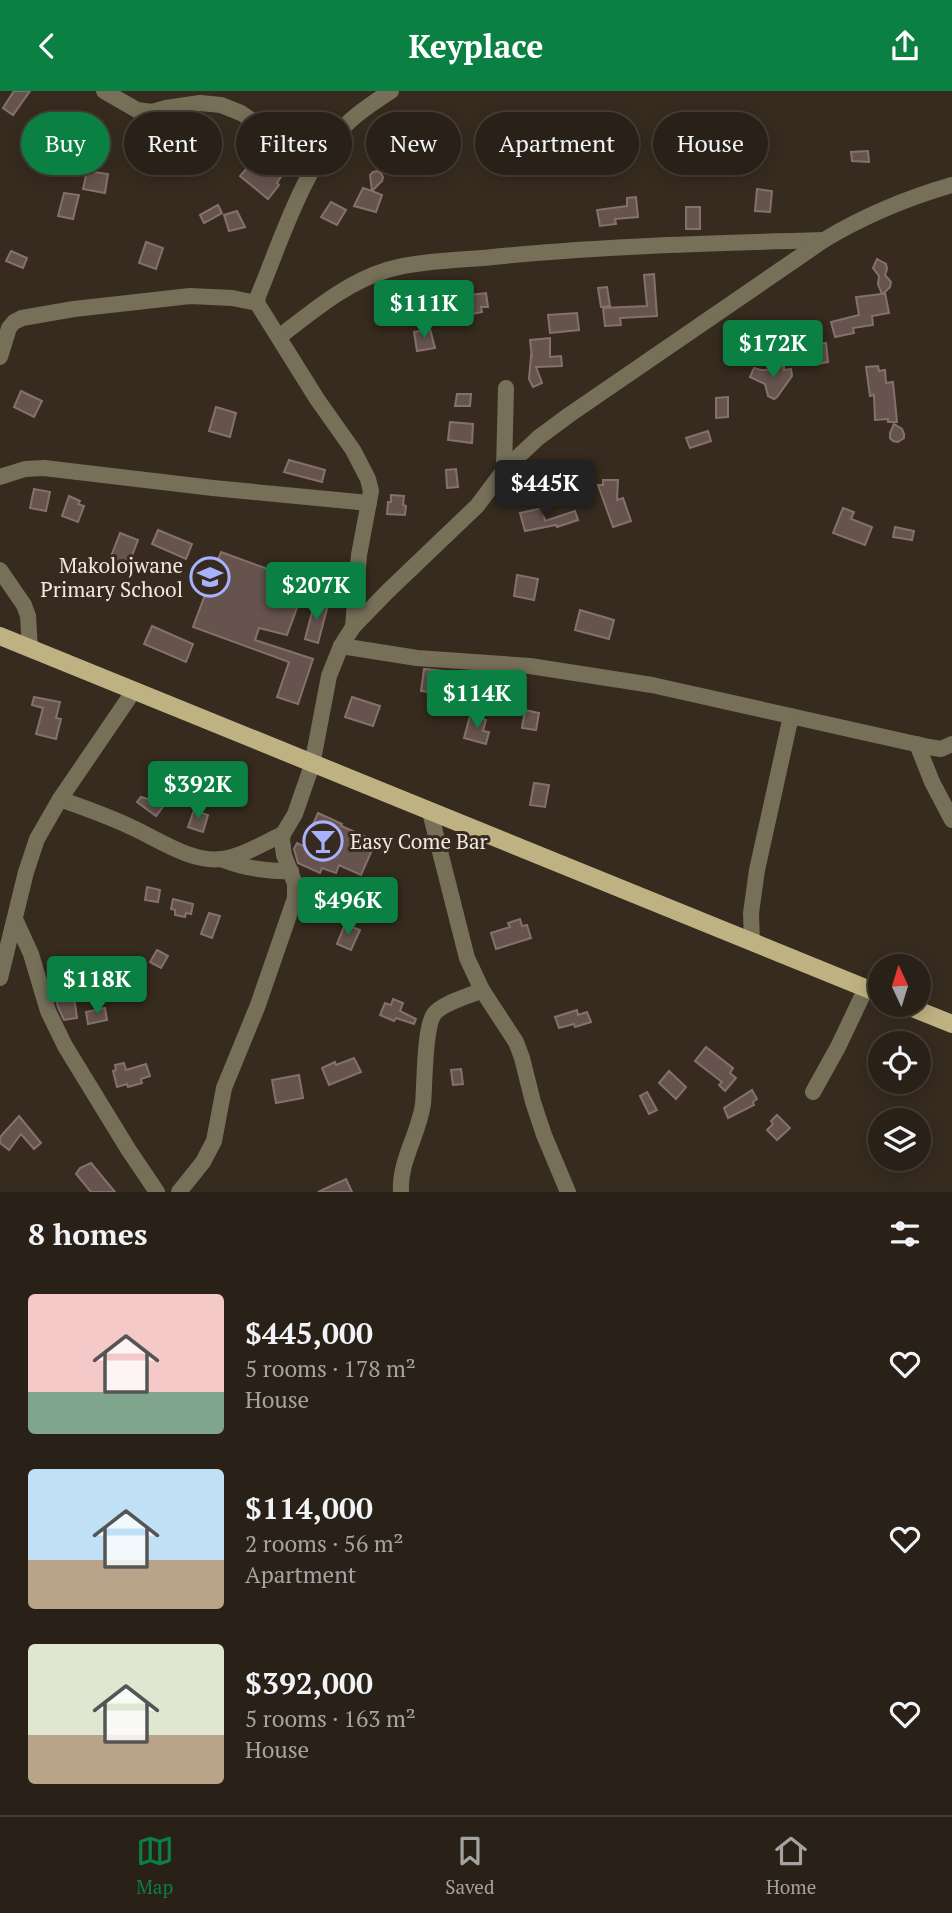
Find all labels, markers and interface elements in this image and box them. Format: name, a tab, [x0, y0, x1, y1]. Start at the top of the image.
text: Keyplace	[409, 25, 543, 67]
icon: back	[28, 27, 66, 65]
icon: share	[886, 27, 924, 65]
chip: Buy	[21, 112, 110, 175]
chip: Rent	[124, 112, 222, 175]
chip: Filters	[236, 112, 352, 175]
chip: New	[366, 112, 461, 175]
chip: Apartment	[475, 112, 639, 175]
chip: House	[653, 112, 768, 175]
pin: $111K	[375, 281, 473, 340]
text: $111K	[390, 287, 458, 318]
pin: $172K	[724, 321, 822, 380]
text: $172K	[739, 327, 807, 358]
pin: $445K	[496, 461, 594, 520]
text: $445K	[511, 467, 579, 498]
place label: Makolojwane Primary School	[40, 551, 183, 603]
school or university icon: Makolojwane Primary School	[189, 556, 231, 598]
pin: $207K	[267, 563, 365, 622]
text: $207K	[282, 569, 350, 600]
pin: $114K	[428, 671, 526, 730]
text: $114K	[443, 677, 511, 708]
pin: $392K	[149, 761, 247, 821]
text: $392K	[164, 768, 232, 799]
bar icon: Easy Come Bar	[302, 820, 344, 862]
place label: Easy Come Bar	[350, 827, 488, 855]
pin: $496K	[299, 877, 397, 937]
text: $496K	[314, 884, 382, 915]
north arrow	[868, 954, 931, 1017]
map controls	[868, 954, 931, 1171]
pin: $118K	[48, 957, 146, 1016]
text: $118K	[63, 963, 131, 994]
button: locate	[868, 1031, 931, 1094]
button: layers	[868, 1108, 931, 1171]
text: 8 homes	[28, 1214, 147, 1254]
icon: filters	[886, 1215, 924, 1253]
text: $445,000	[245, 1313, 373, 1353]
icon: home	[84, 1322, 168, 1406]
icon: heart	[886, 1345, 924, 1383]
text: 5 rooms · 178 m²	[245, 1353, 416, 1384]
text: House	[245, 1384, 309, 1415]
text: $114,000	[245, 1488, 373, 1528]
icon: home	[84, 1497, 168, 1581]
icon: heart	[886, 1520, 924, 1558]
text: 2 rooms · 56 m²	[245, 1528, 404, 1559]
text: Apartment	[245, 1559, 356, 1590]
text: $392,000	[245, 1663, 373, 1703]
icon: home	[84, 1672, 168, 1756]
icon: heart	[886, 1695, 924, 1733]
text: 5 rooms · 163 m²	[245, 1703, 416, 1734]
text: House	[245, 1734, 309, 1765]
tab: Map	[136, 1832, 174, 1899]
tab: Saved	[445, 1832, 494, 1899]
tab: Home	[766, 1832, 816, 1899]

